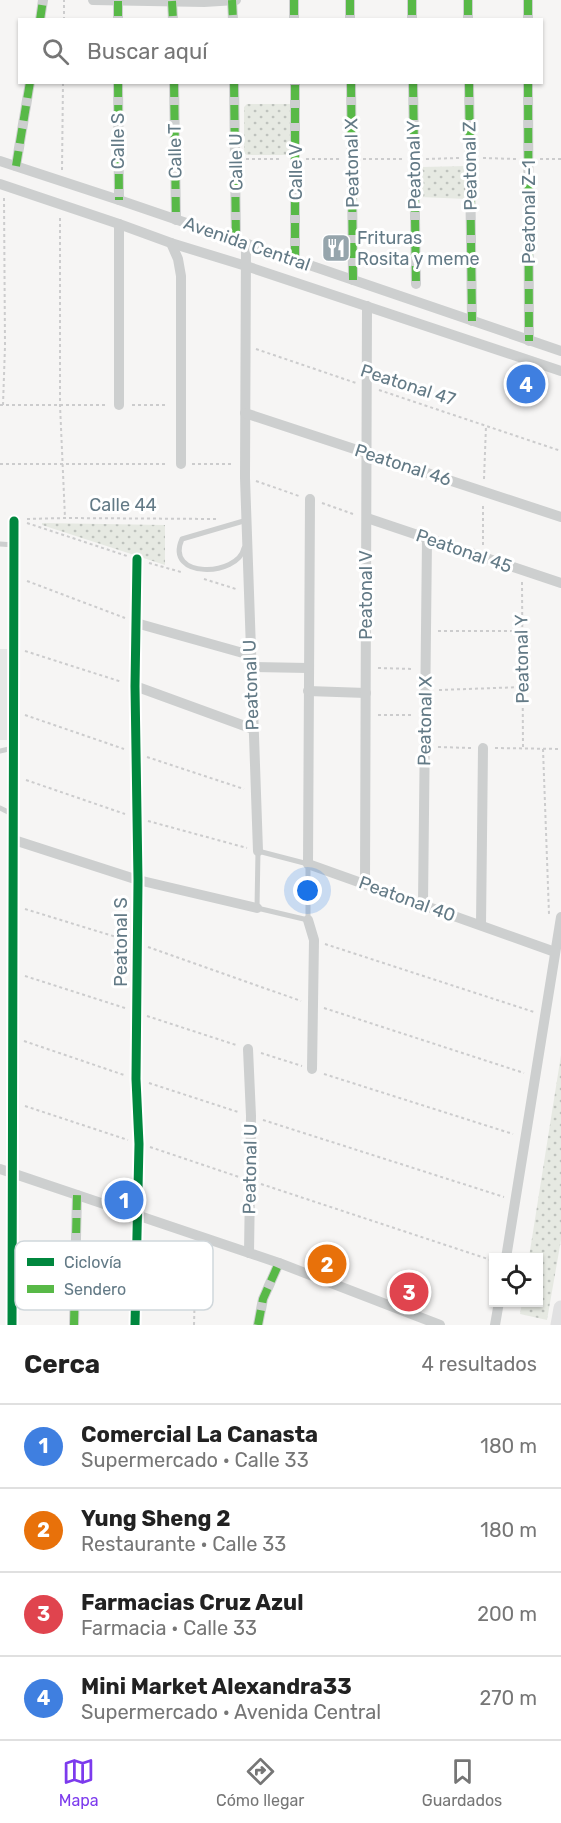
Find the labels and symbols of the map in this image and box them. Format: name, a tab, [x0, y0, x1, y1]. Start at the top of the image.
street label: Calle S	[107, 113, 129, 169]
street label: Peatonal X	[340, 118, 364, 208]
street label: Peatonal Y	[402, 120, 426, 210]
street label: Peatonal Z	[458, 121, 482, 211]
street label: Calle T	[164, 123, 186, 179]
street label: Calle U	[224, 133, 248, 191]
street label: Calle V	[285, 144, 307, 200]
street label: Peatonal Z-1	[518, 160, 540, 264]
street label: Avenida Central	[181, 212, 313, 276]
place label: Frituras Rosita y meme	[357, 227, 480, 270]
restaurant icon: Frituras Rosita y meme	[320, 232, 352, 264]
street label: Peatonal 47	[358, 359, 458, 411]
pin: 4	[506, 362, 546, 406]
street label: Peatonal 46	[352, 439, 454, 491]
street label: Calle 44	[89, 494, 157, 516]
street label: Peatonal 45	[413, 524, 515, 578]
street label: Peatonal V	[355, 550, 377, 640]
street label: Peatonal Y	[510, 614, 534, 704]
street label: Peatonal U	[238, 639, 264, 731]
street label: Peatonal X	[413, 676, 437, 766]
street label: Peatonal 40	[356, 871, 458, 927]
your location	[293, 876, 322, 905]
street label: Peatonal S	[110, 897, 132, 987]
street label: Peatonal U	[238, 1123, 262, 1215]
pin: 1	[104, 1178, 144, 1222]
legend	[15, 1241, 213, 1310]
pin: 2	[308, 1242, 346, 1286]
text: Ciclovía	[64, 1253, 122, 1272]
pin: 3	[390, 1270, 428, 1314]
text: Sendero	[64, 1280, 126, 1299]

